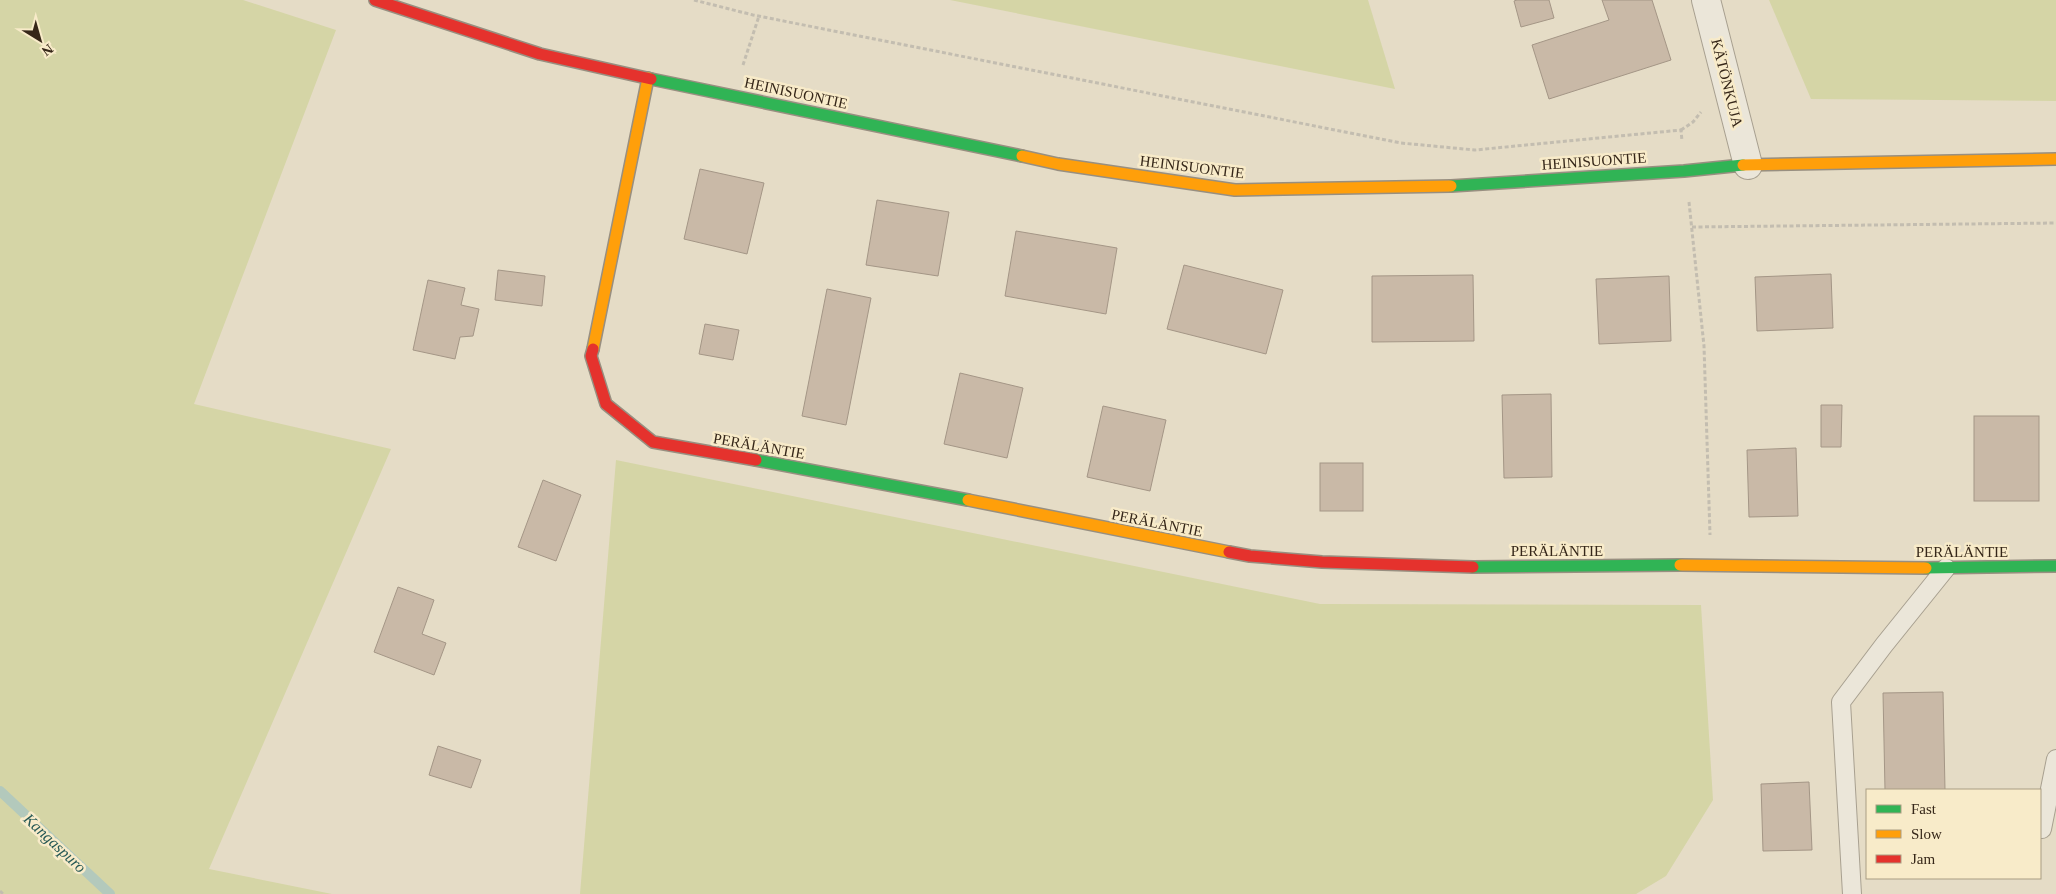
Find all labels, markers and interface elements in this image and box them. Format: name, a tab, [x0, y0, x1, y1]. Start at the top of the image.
north arrow	[15, 15, 65, 65]
street label: KÄTÖNKUJA	[1708, 37, 1746, 129]
text: N	[39, 41, 56, 59]
street label: HEINISUONTIE	[743, 74, 849, 112]
street label: HEINISUONTIE	[1541, 149, 1647, 173]
street label: HEINISUONTIE	[1139, 153, 1245, 181]
street label: PERÄLÄNTIE	[712, 430, 806, 462]
street label: PERÄLÄNTIE	[1110, 506, 1204, 540]
street label: PERÄLÄNTIE	[1511, 543, 1603, 559]
street label: PERÄLÄNTIE	[1916, 544, 2008, 560]
legend	[1866, 789, 2041, 879]
text: Fast	[1911, 801, 1937, 817]
water label: Kangaspuro	[19, 809, 90, 877]
text: Slow	[1911, 826, 1942, 842]
text: Jam	[1911, 851, 1935, 867]

